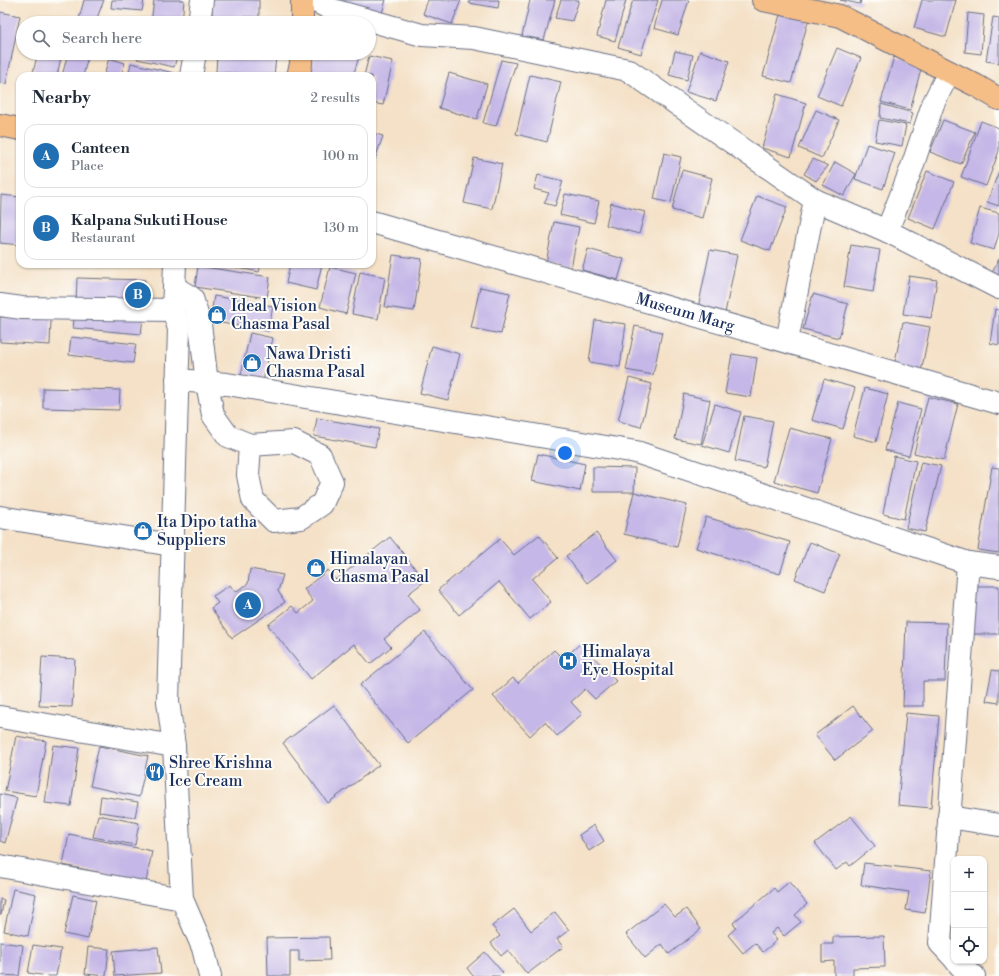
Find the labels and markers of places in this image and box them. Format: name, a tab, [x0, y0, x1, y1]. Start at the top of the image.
pin: B	[125, 280, 151, 310]
place label: Ideal Vision Chasma Pasal	[231, 296, 330, 334]
shop icon: Ideal Vision Chasma Pasal	[206, 304, 228, 326]
place label: Nawa Dristi Chasma Pasal	[266, 344, 365, 382]
shop icon: Nawa Dristi Chasma Pasal	[241, 352, 263, 374]
place label: Ita Dipo tatha Suppliers	[157, 512, 258, 550]
shop icon: Ita Dipo tatha Suppliers	[132, 520, 154, 542]
place label: Himalayan Chasma Pasal	[330, 549, 429, 587]
shop icon: Himalayan Chasma Pasal	[305, 557, 327, 579]
pin: A	[235, 590, 261, 620]
place label: Himalaya Eye Hospital	[582, 642, 674, 680]
hospital icon: Himalaya Eye Hospital	[557, 650, 579, 672]
place label: Shree Krishna Ice Cream	[169, 753, 273, 791]
restaurant icon: Shree Krishna Ice Cream	[144, 761, 166, 783]

